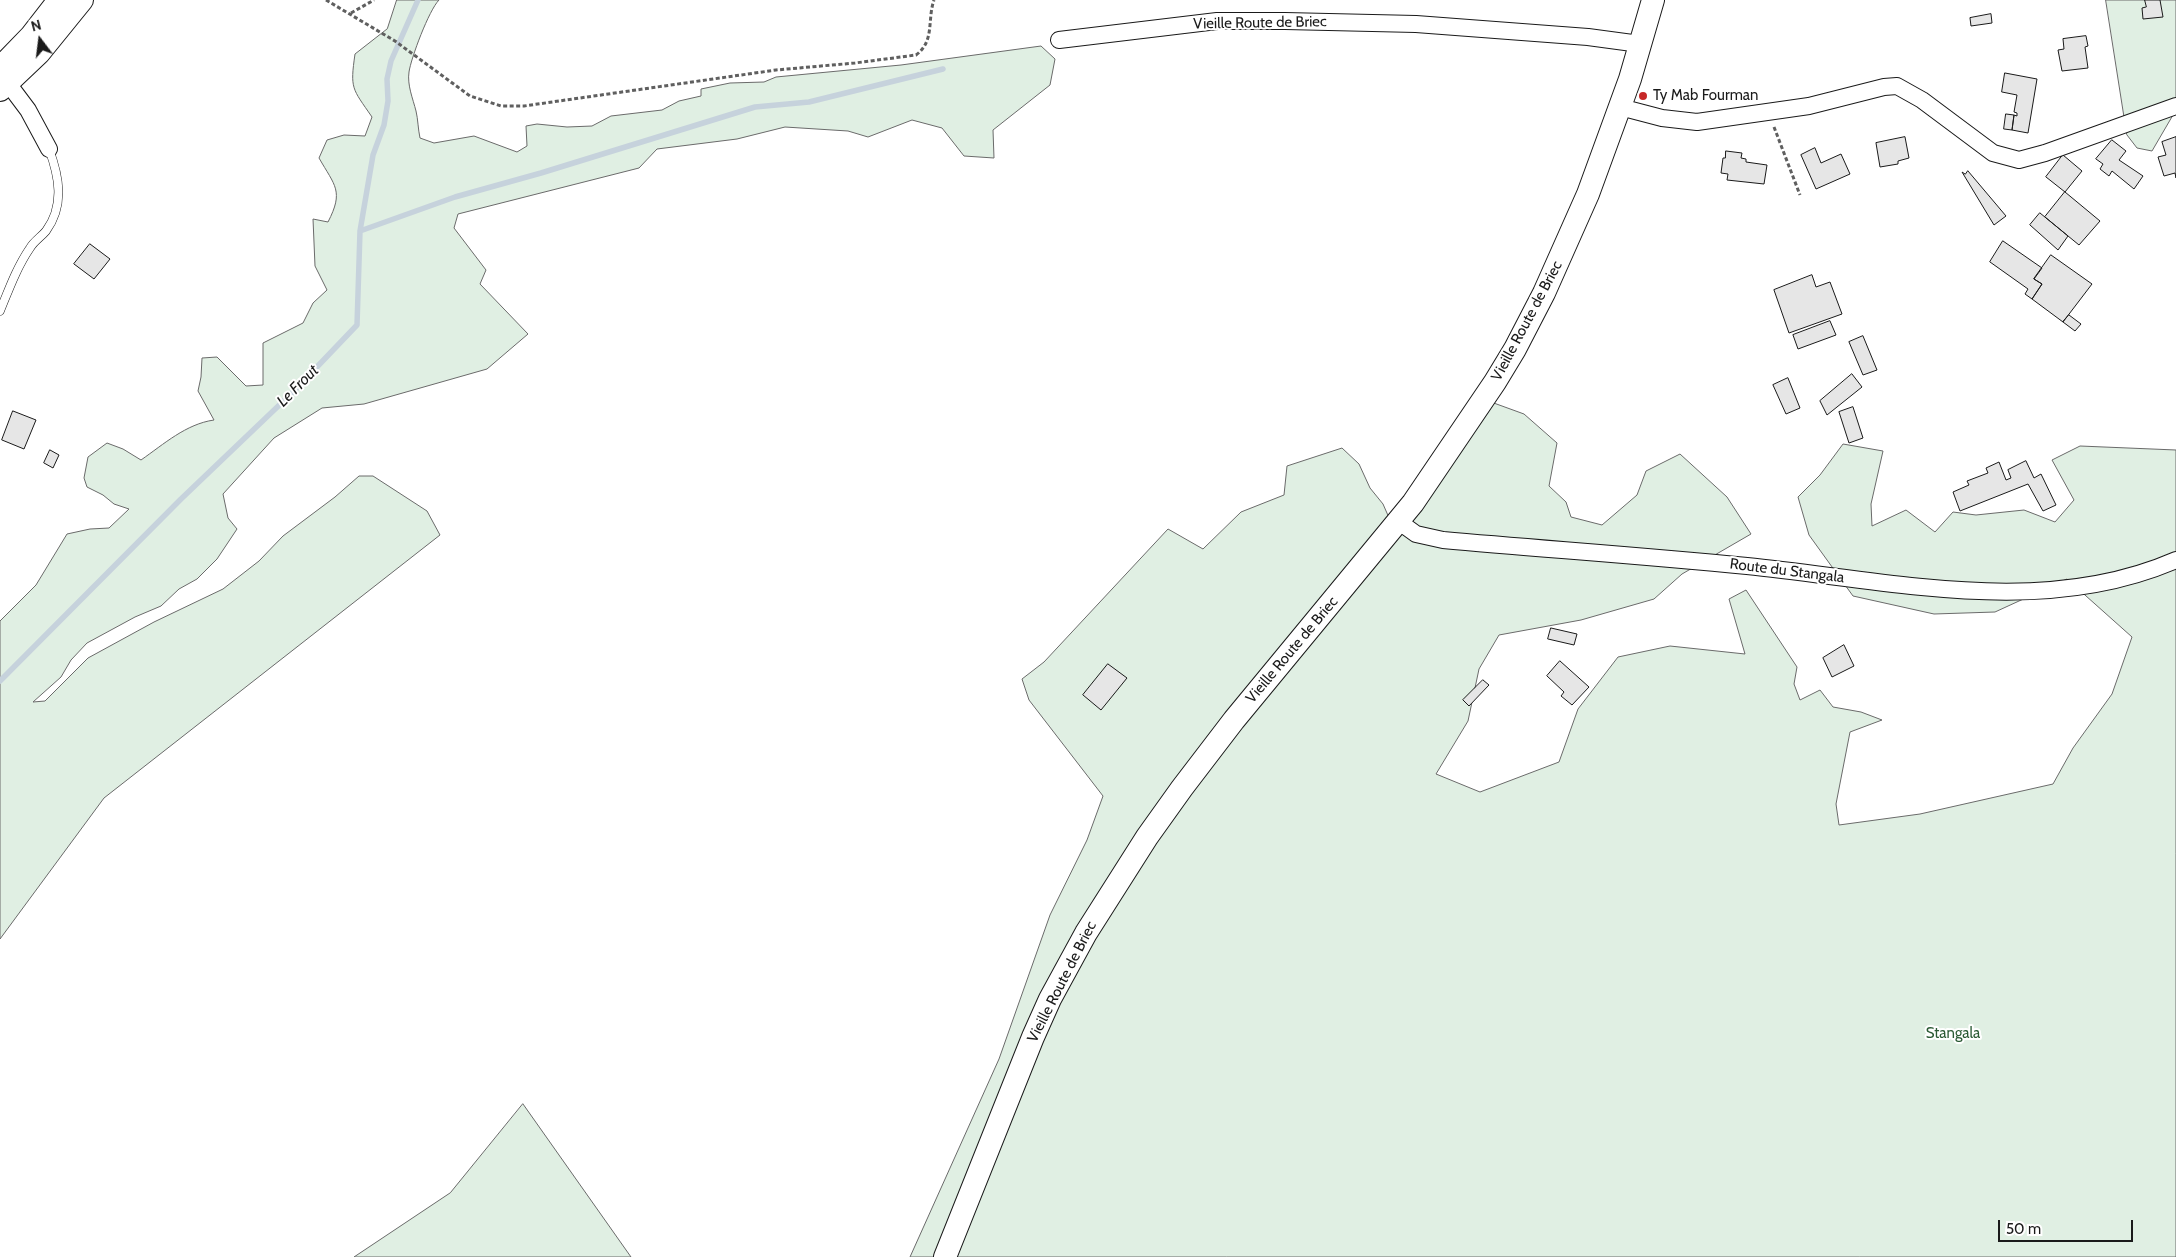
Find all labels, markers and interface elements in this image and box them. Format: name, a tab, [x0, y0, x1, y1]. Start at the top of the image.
street label: Vieille Route de Briec	[1193, 13, 1327, 33]
north arrow	[15, 15, 65, 65]
text: N	[29, 16, 43, 35]
place label: Ty Mab Fourman	[1653, 87, 1758, 105]
marker: Ty Mab Fourman	[1637, 90, 1649, 102]
street label: Vieille Route de Briec	[1488, 258, 1566, 384]
water label: Le Frout	[273, 361, 323, 411]
street label: Route du Stangala	[1729, 555, 1845, 587]
street label: Vieille Route de Briec	[1242, 593, 1342, 707]
street label: Vieille Route de Briec	[1024, 918, 1100, 1046]
park label: Stangala	[1926, 1025, 1980, 1043]
scale bar	[2001, 1210, 2136, 1242]
text: 50 m	[2006, 1220, 2041, 1238]

